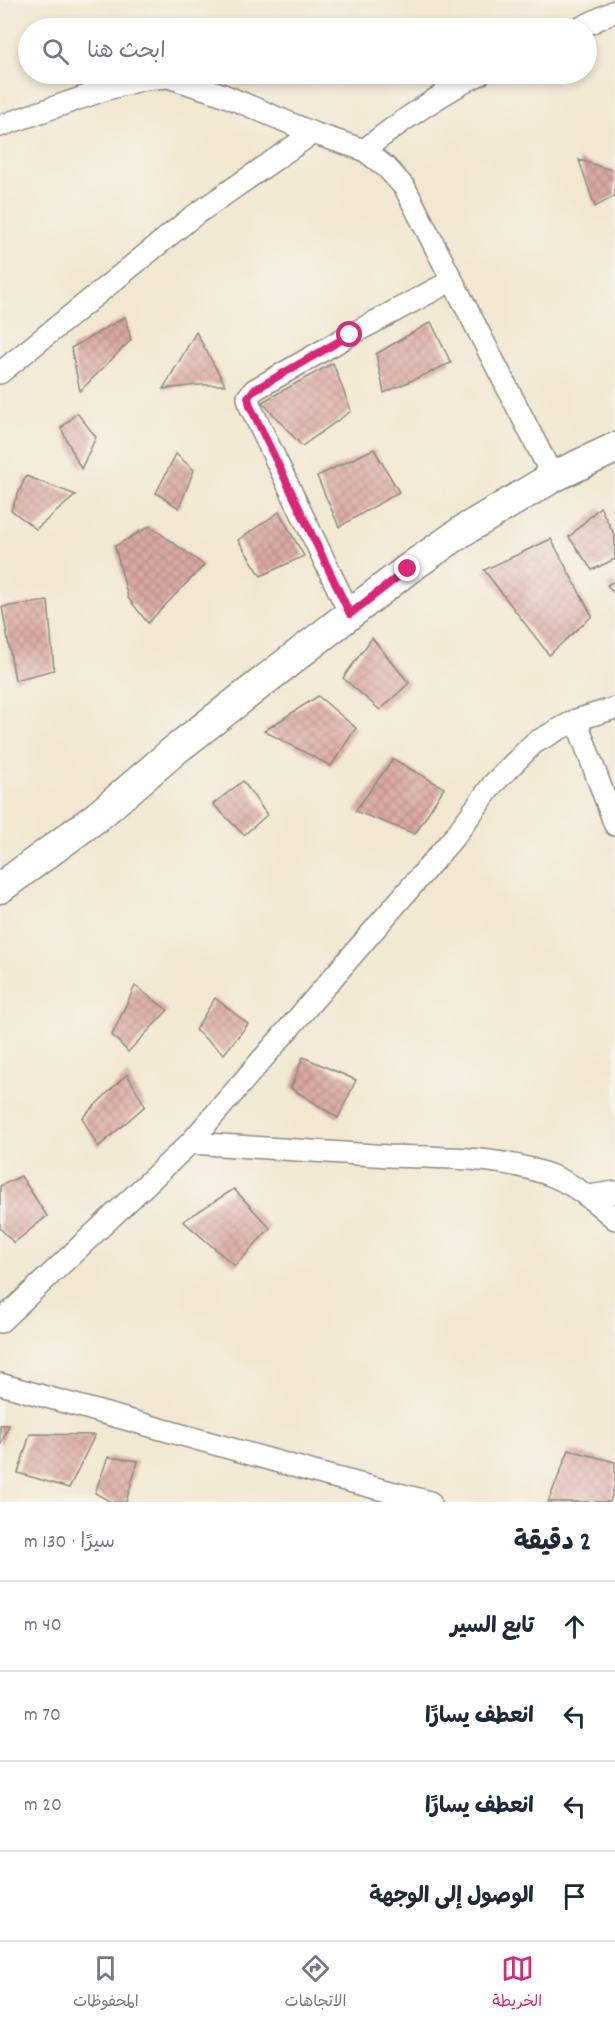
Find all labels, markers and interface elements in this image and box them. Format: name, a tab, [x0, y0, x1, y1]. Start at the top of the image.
search box	[18, 18, 597, 84]
icon: search	[39, 35, 72, 68]
text: ابحث هنا	[87, 37, 166, 68]
route start	[336, 321, 362, 347]
route end	[394, 555, 420, 581]
text: 2 دقيقة	[514, 1525, 591, 1562]
text: سيرًا · 130 m	[24, 1529, 115, 1557]
icon: ahead	[558, 1610, 591, 1643]
text: 40 m	[24, 1612, 62, 1640]
text: تابع السير	[451, 1612, 534, 1643]
icon: left	[558, 1700, 591, 1733]
text: 70 m	[24, 1702, 61, 1730]
text: انعطف يسارًا	[425, 1702, 534, 1733]
icon: left	[558, 1790, 591, 1823]
text: 20 m	[24, 1792, 62, 1820]
text: انعطف يسارًا	[425, 1792, 534, 1823]
icon: arrive	[558, 1880, 591, 1913]
text: الوصول إلى الوجهة	[369, 1882, 534, 1913]
tab: المحفوظات	[73, 1952, 139, 2015]
tab: الاتجاهات	[285, 1952, 346, 2015]
tab: الخريطة	[492, 1952, 542, 2015]

